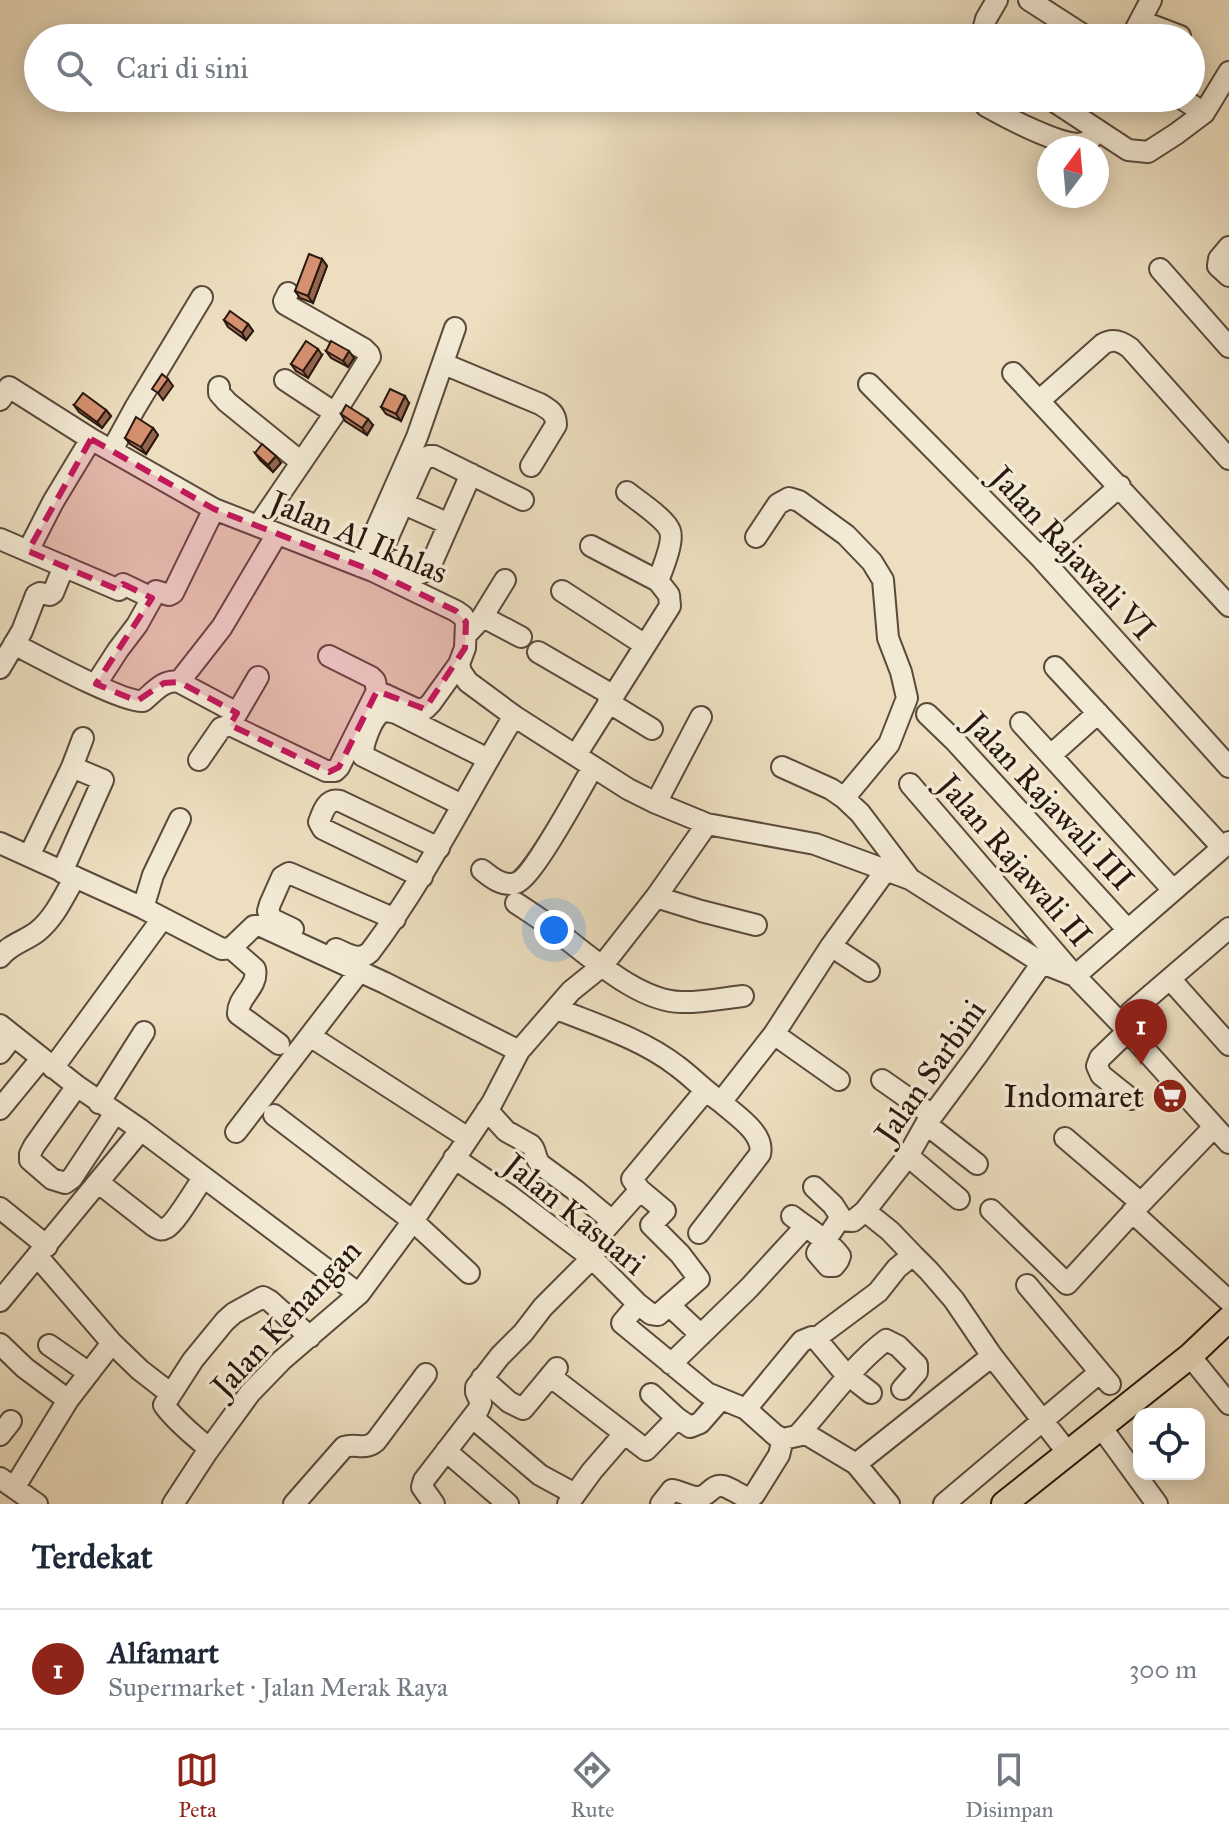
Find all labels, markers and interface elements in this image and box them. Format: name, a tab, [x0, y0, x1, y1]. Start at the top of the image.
search box	[24, 24, 1205, 112]
icon: search	[52, 46, 96, 90]
text: Cari di sini	[116, 50, 249, 86]
north arrow	[1037, 136, 1109, 208]
street label: Jalan Rajawali VI	[980, 456, 1163, 649]
street label: Jalan Al Ikhlas	[261, 481, 454, 592]
street label: Jalan Rajawali III	[958, 704, 1142, 898]
street label: Jalan Rajawali II	[930, 766, 1100, 954]
your location	[534, 910, 574, 950]
street label: Jalan Sarbini	[865, 992, 994, 1153]
pin: 1	[1115, 999, 1167, 1065]
place label: Indomaret	[1004, 1077, 1144, 1116]
supermarket icon: Indomaret	[1151, 1077, 1189, 1115]
street label: Jalan Kasuari	[494, 1143, 654, 1284]
street label: Jalan Kenangan	[201, 1231, 369, 1408]
map controls	[1133, 1408, 1205, 1480]
button: locate	[1133, 1408, 1205, 1480]
text: Terdekat	[32, 1536, 153, 1577]
text: Alfamart	[108, 1635, 219, 1671]
text: 1	[53, 1653, 63, 1685]
text: 300 m	[1129, 1653, 1197, 1685]
text: Supermarket · Jalan Merak Raya	[108, 1671, 448, 1703]
tab: Peta	[175, 1748, 219, 1823]
tab: Rute	[570, 1748, 614, 1823]
tab: Disimpan	[965, 1748, 1054, 1823]

